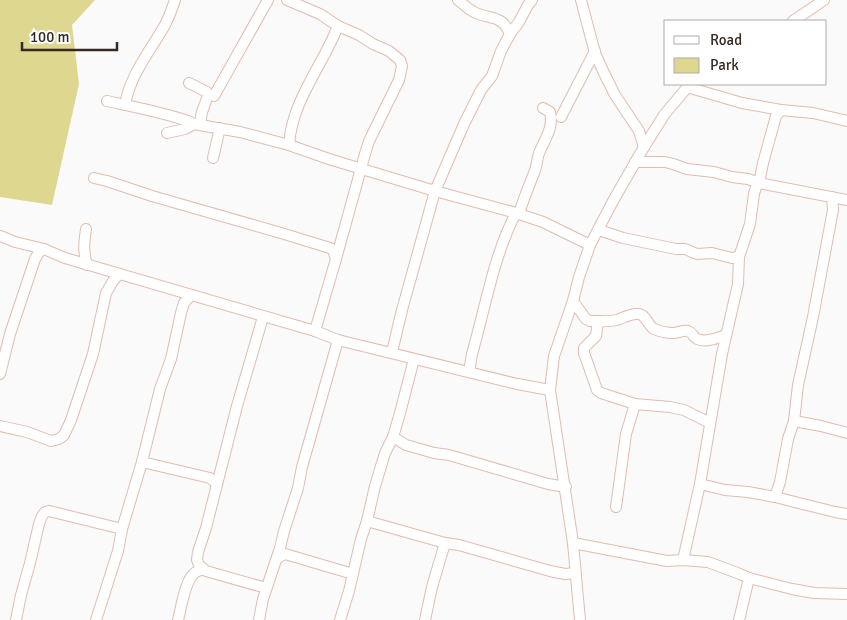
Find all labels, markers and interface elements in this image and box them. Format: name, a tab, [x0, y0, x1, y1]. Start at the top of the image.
scale bar	[22, 20, 118, 52]
legend	[664, 20, 827, 85]
text: 100 m	[30, 28, 70, 46]
text: Road	[710, 31, 742, 49]
text: Park	[710, 56, 739, 74]

